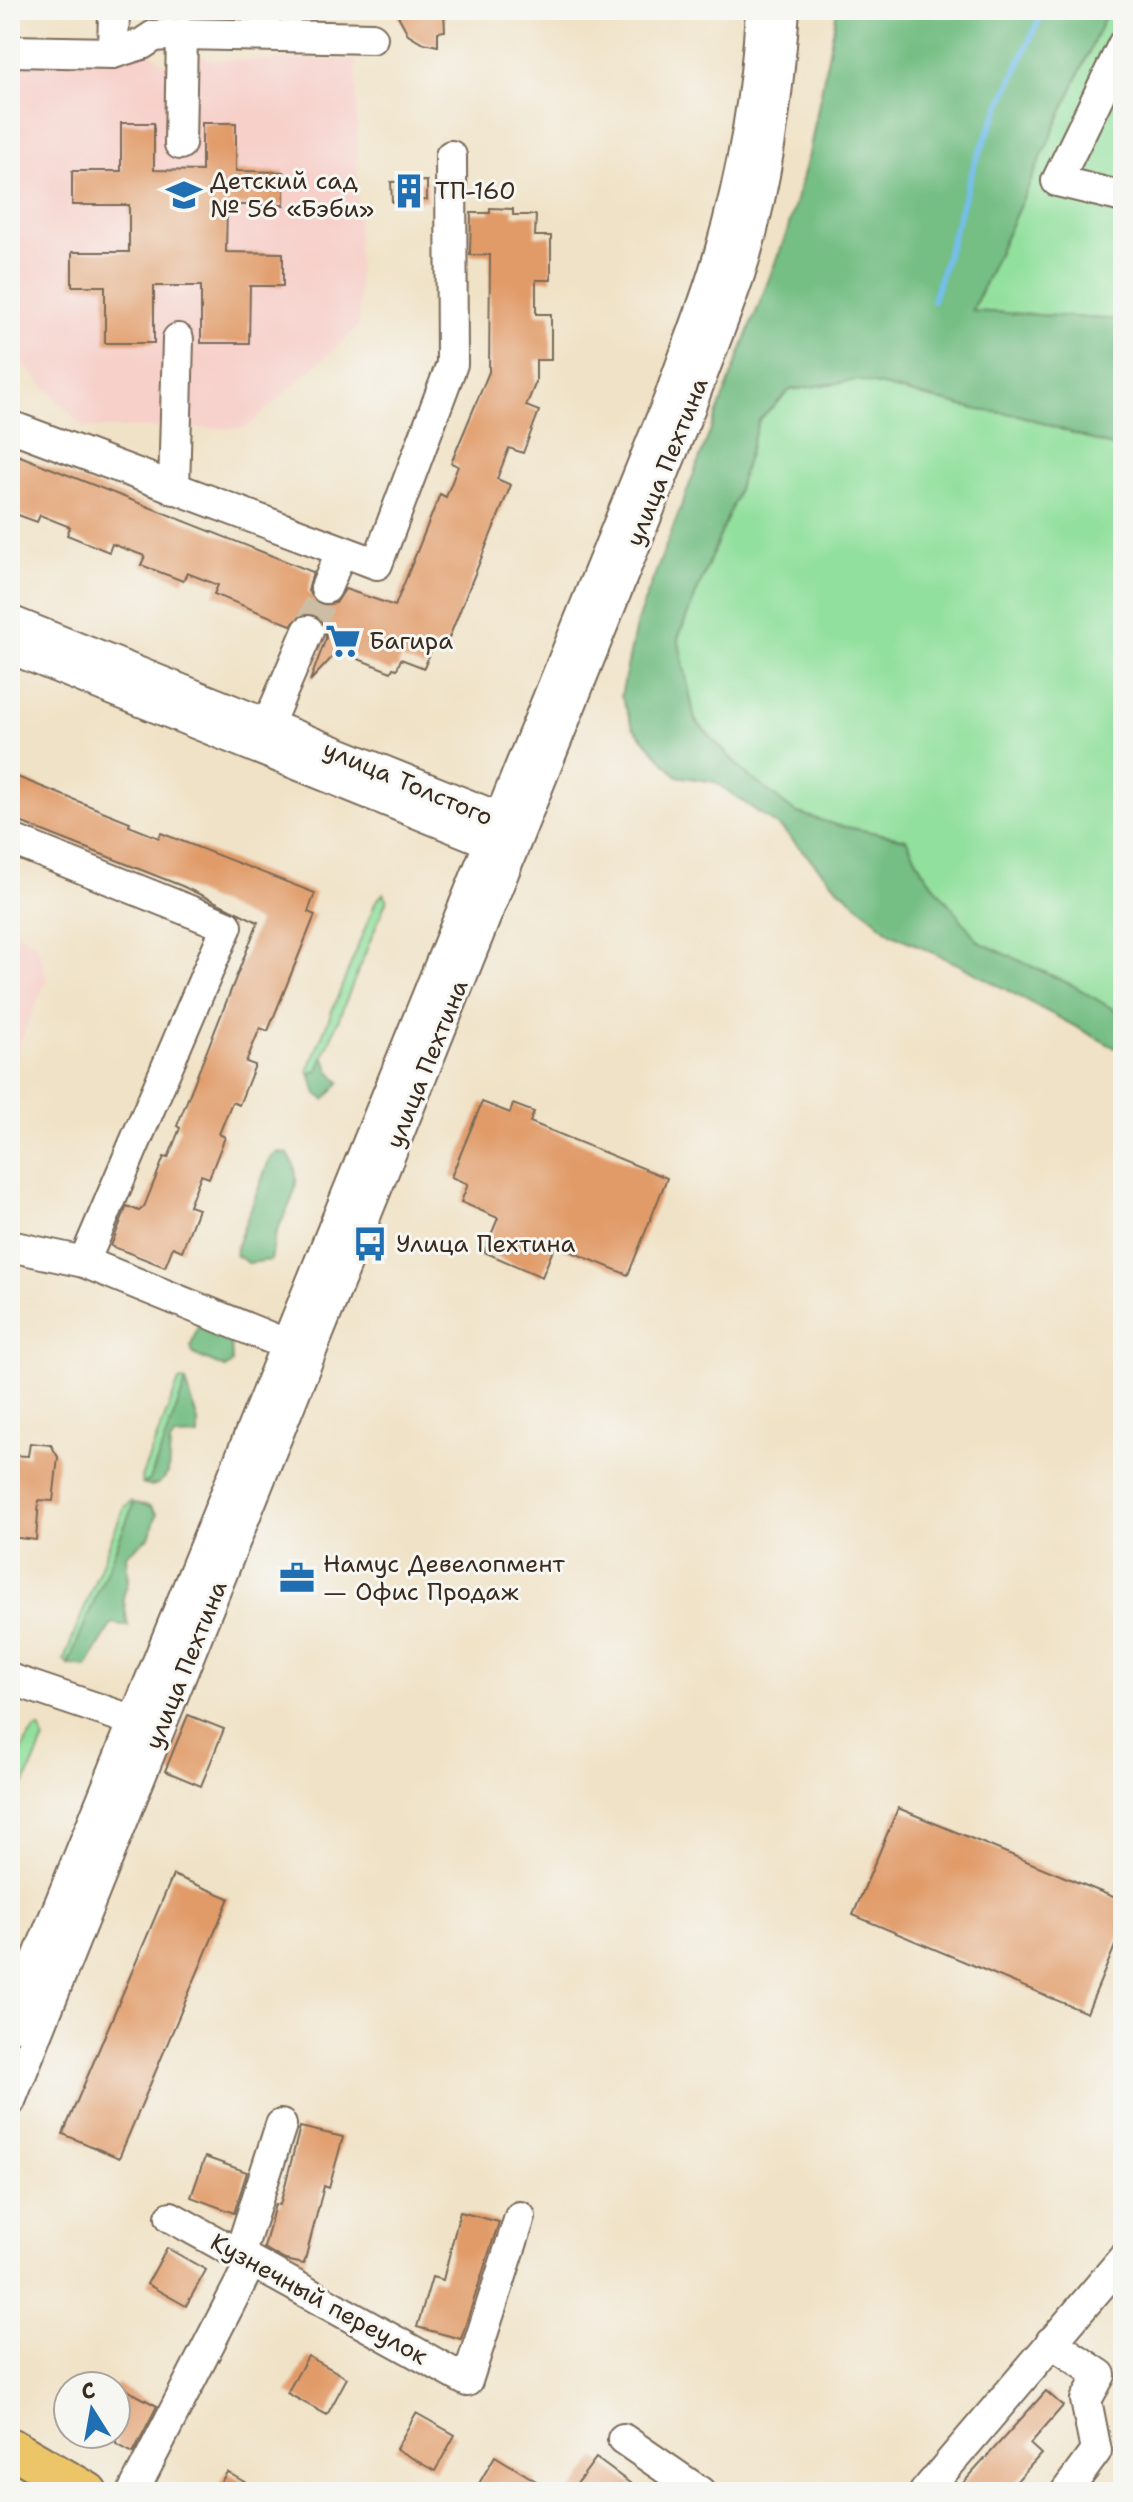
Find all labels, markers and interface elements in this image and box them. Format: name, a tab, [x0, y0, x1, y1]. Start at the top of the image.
place label: Детский сад № 56 «Бэби»	[210, 165, 374, 225]
building icon: ТП-160	[390, 172, 428, 210]
place label: ТП-160	[435, 175, 516, 207]
school or university icon: Детский сад № 56 «Бэби»	[165, 176, 203, 214]
street label: улица Пехтина	[619, 373, 715, 551]
supermarket icon: Багира	[324, 622, 362, 660]
place label: Багира	[369, 625, 453, 657]
street label: улица Толстого	[318, 733, 498, 833]
street label: улица Пехтина	[379, 975, 475, 1153]
bus stop icon: Улица Пехтина	[351, 1225, 389, 1263]
place label: Улица Пехтина	[396, 1228, 575, 1260]
place label: Намус Девелопмент — Офис Продаж	[323, 1548, 566, 1608]
office icon: Намус Девелопмент — Офис Продаж	[278, 1559, 316, 1597]
street label: улица Пехтина	[138, 1576, 234, 1754]
street label: Кузнечный переулок	[205, 2226, 434, 2372]
north arrow	[52, 2370, 132, 2450]
text: С	[79, 2375, 98, 2406]

